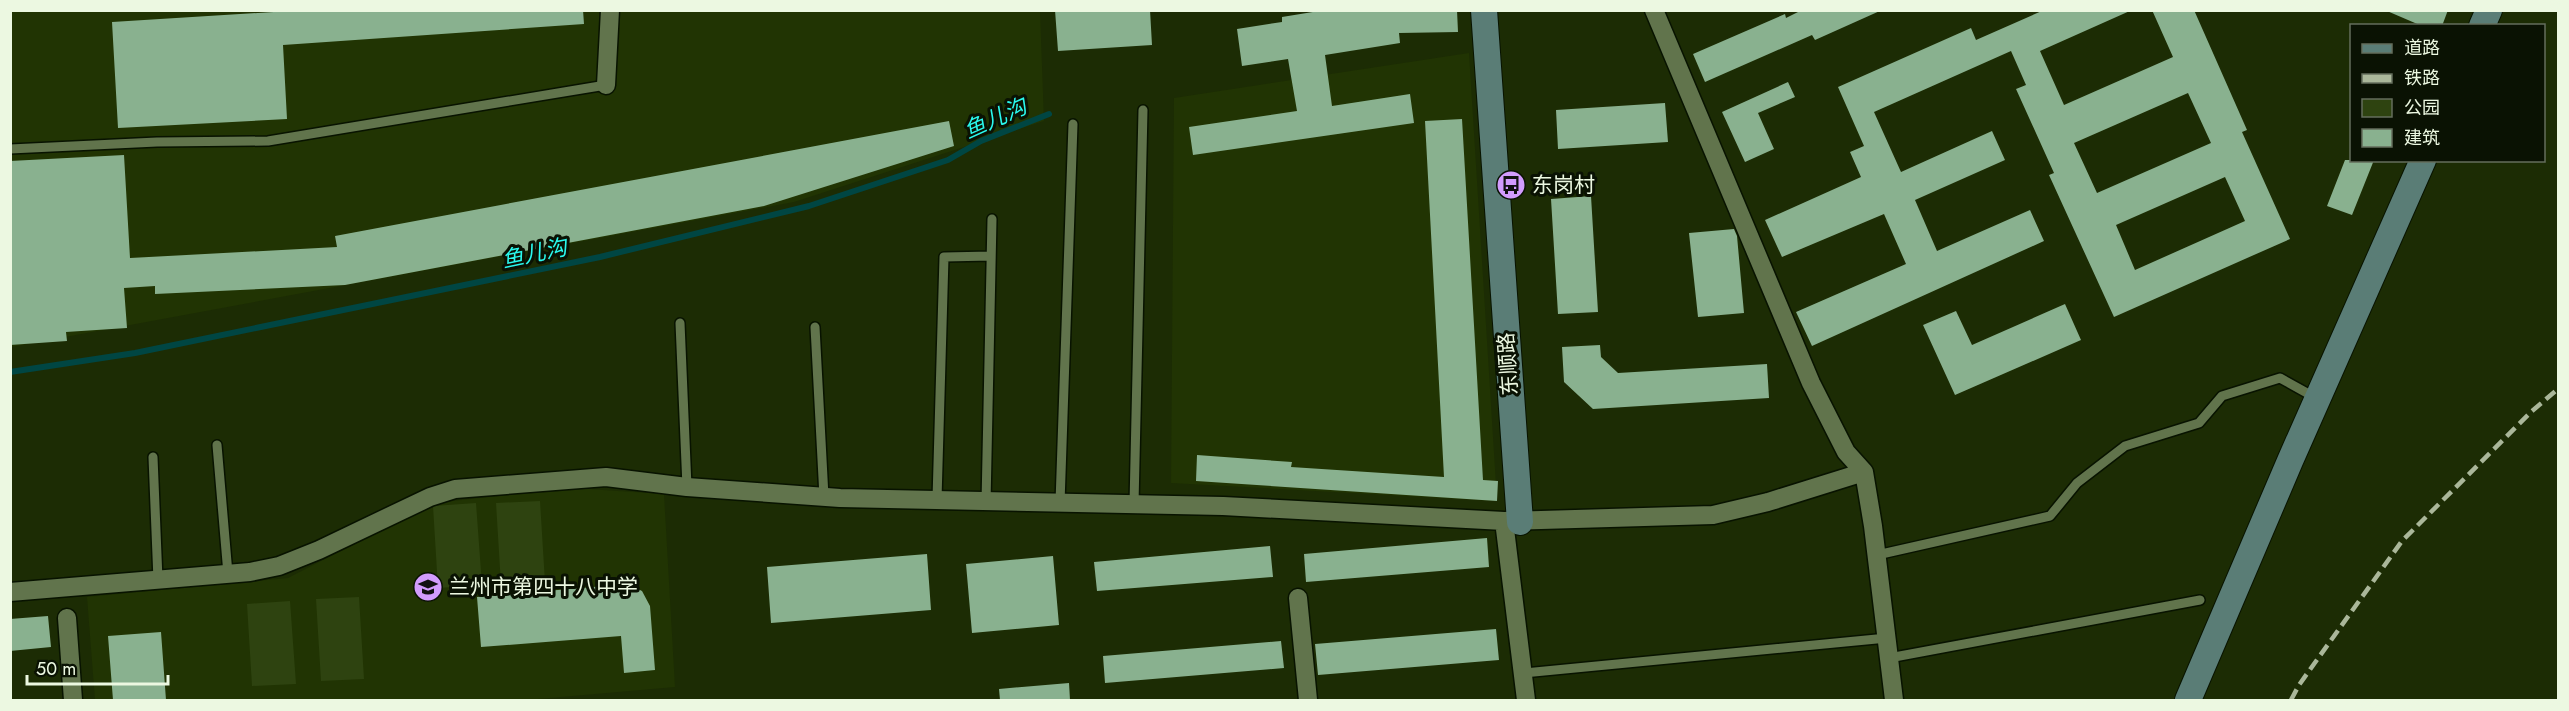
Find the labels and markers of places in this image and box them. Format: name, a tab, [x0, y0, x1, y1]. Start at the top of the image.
bus stop icon: 东岗村	[1495, 169, 1527, 201]
place label: 东岗村	[1532, 170, 1595, 200]
school or university icon: 兰州市第四十八中学	[412, 571, 444, 603]
place label: 兰州市第四十八中学	[449, 572, 638, 602]

